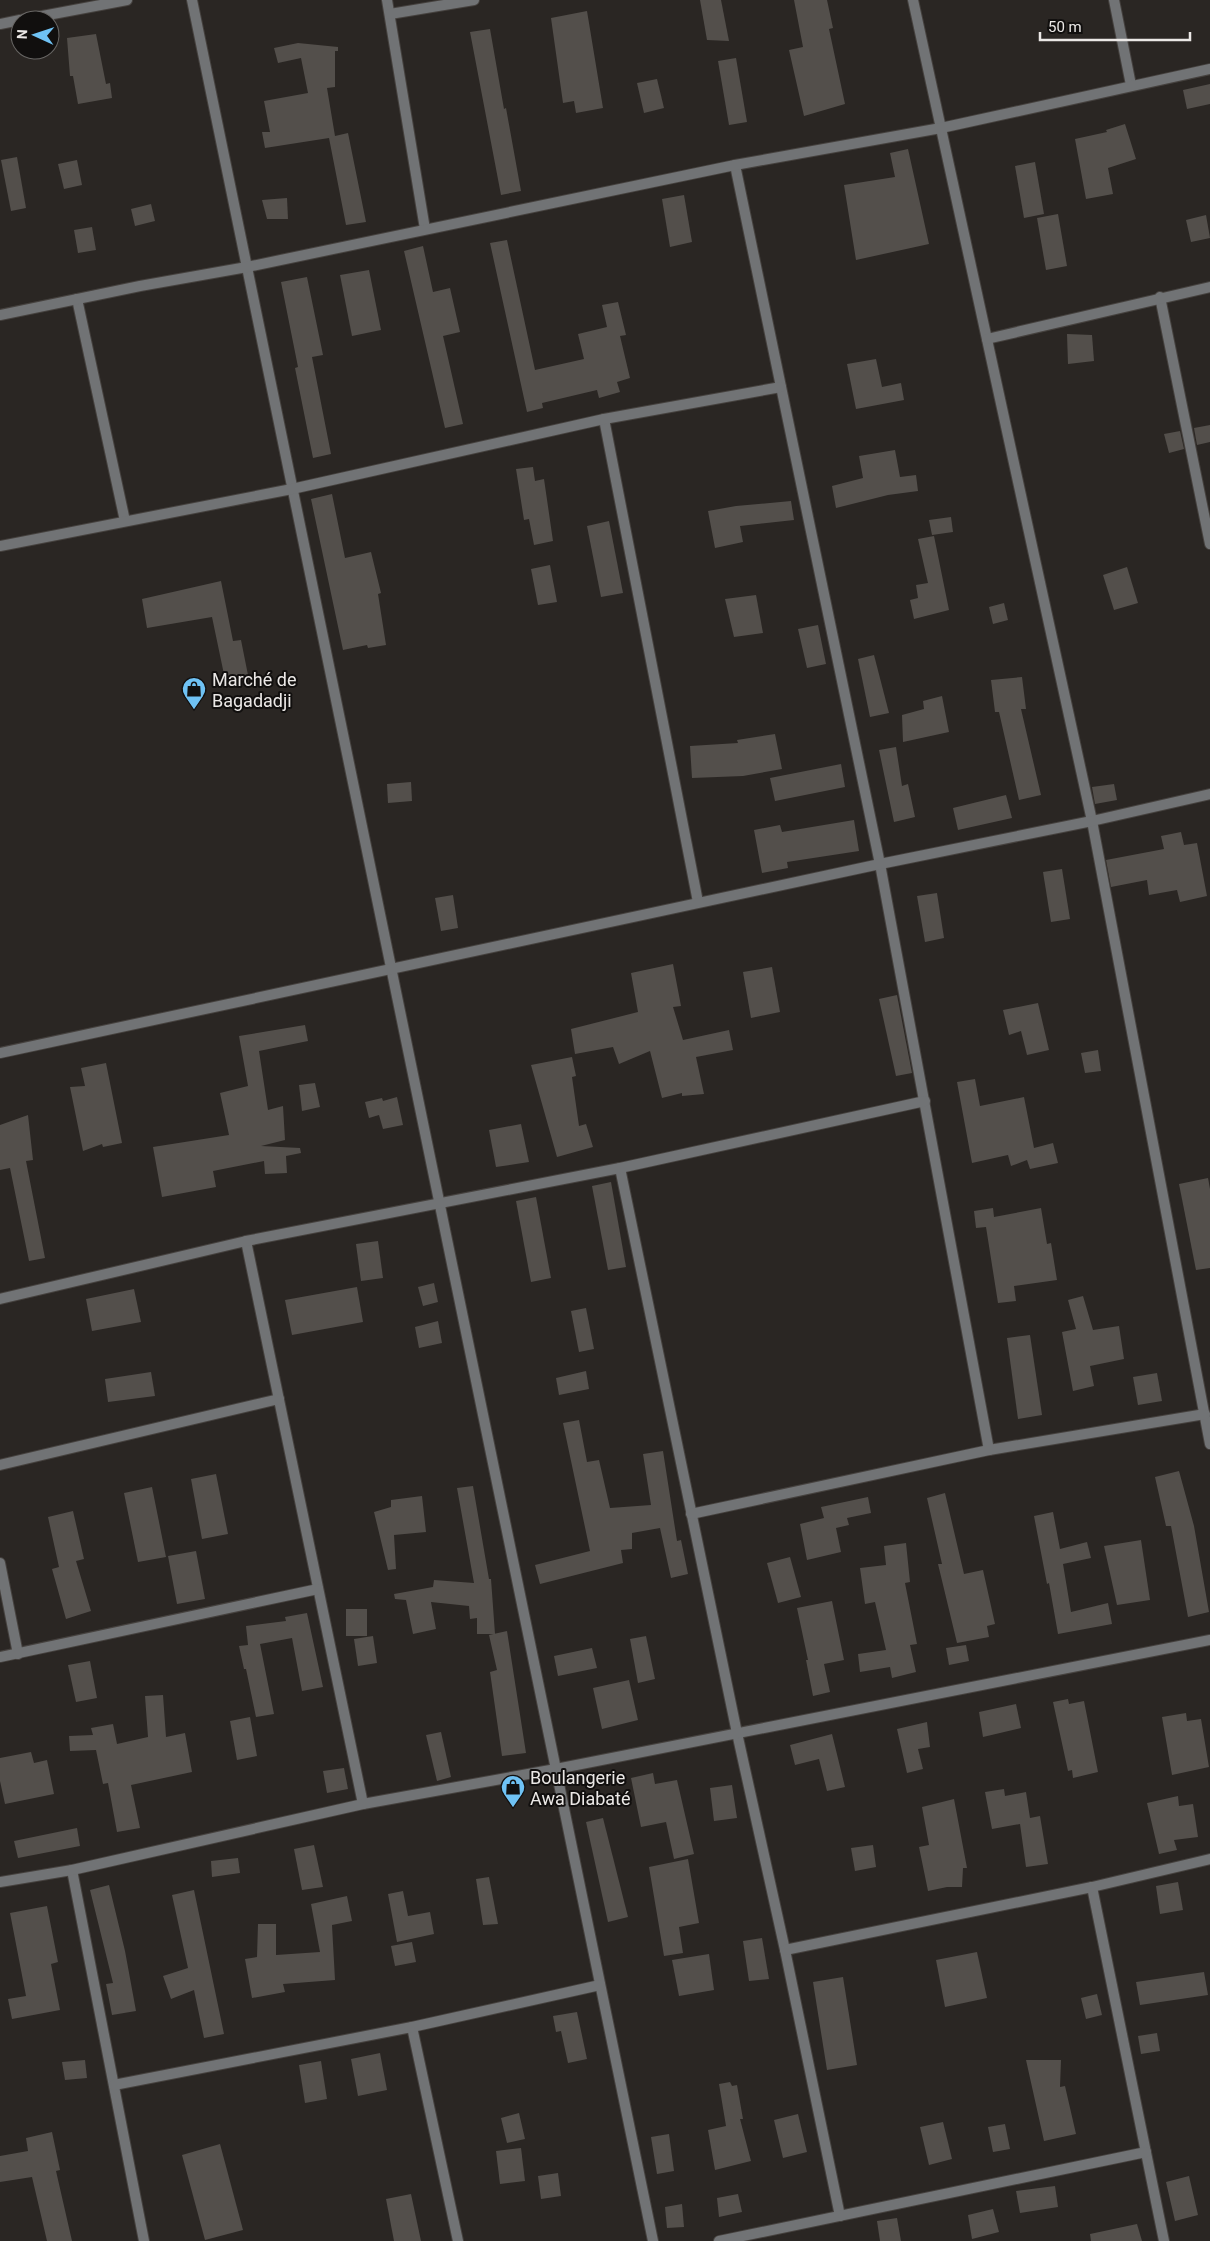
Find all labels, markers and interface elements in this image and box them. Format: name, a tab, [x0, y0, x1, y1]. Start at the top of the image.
north arrow	[10, 10, 60, 60]
scale bar	[1040, 10, 1190, 42]
text: 50 m	[1048, 18, 1082, 36]
text: N	[14, 29, 30, 40]
place label: Marché de Bagadadji	[212, 669, 296, 711]
shop icon: Marché de Bagadadji	[181, 676, 207, 710]
place label: Boulangerie Awa Diabaté	[530, 1767, 631, 1809]
shop icon: Boulangerie Awa Diabaté	[500, 1774, 526, 1808]

